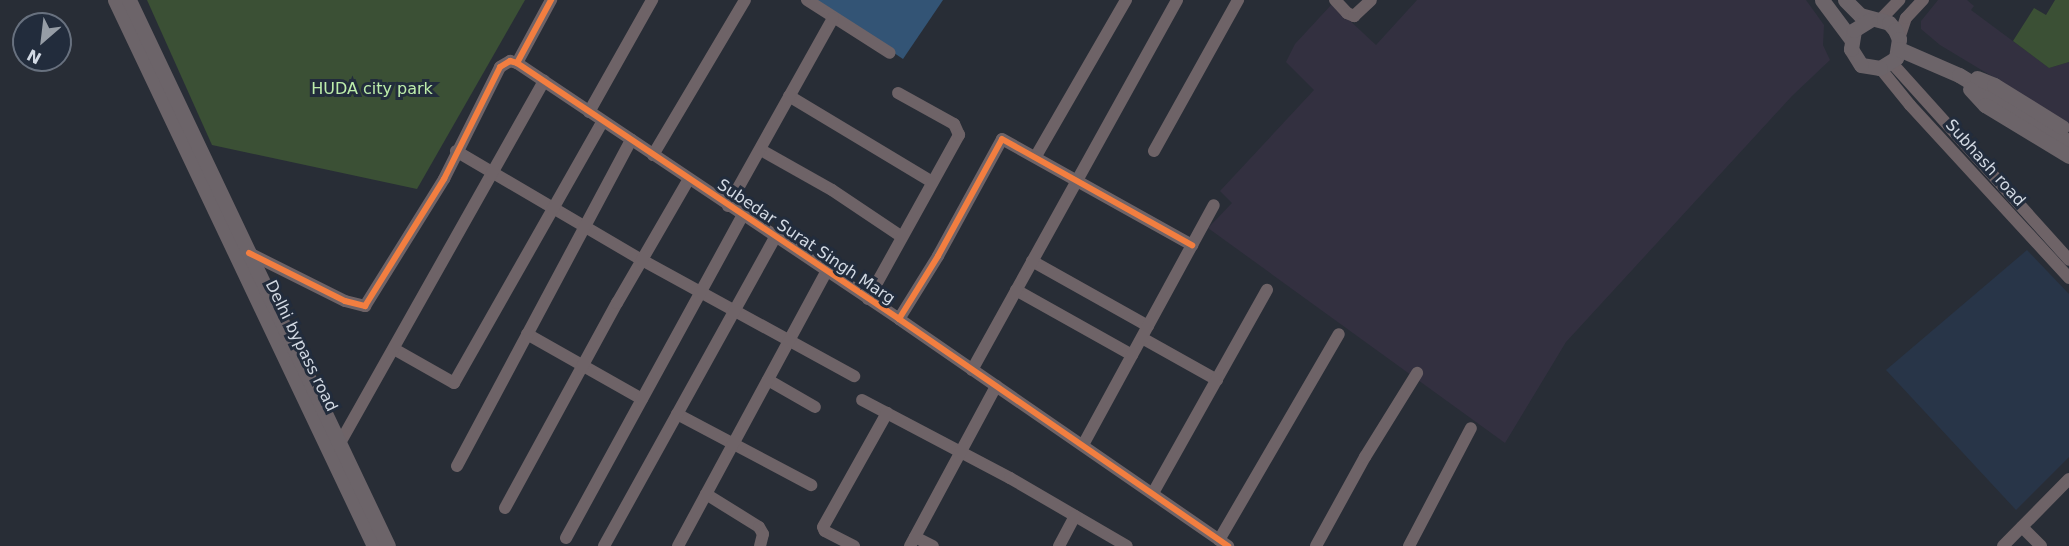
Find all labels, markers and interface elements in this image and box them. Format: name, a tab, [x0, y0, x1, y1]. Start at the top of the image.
north arrow	[12, 12, 72, 72]
text: N	[24, 45, 45, 68]
park label: HUDA city park	[311, 79, 433, 99]
street label: Subhash road	[1941, 116, 2029, 210]
street label: Subedar Surat Singh Marg	[714, 175, 898, 309]
street label: Delhi bypass road	[261, 277, 341, 415]

